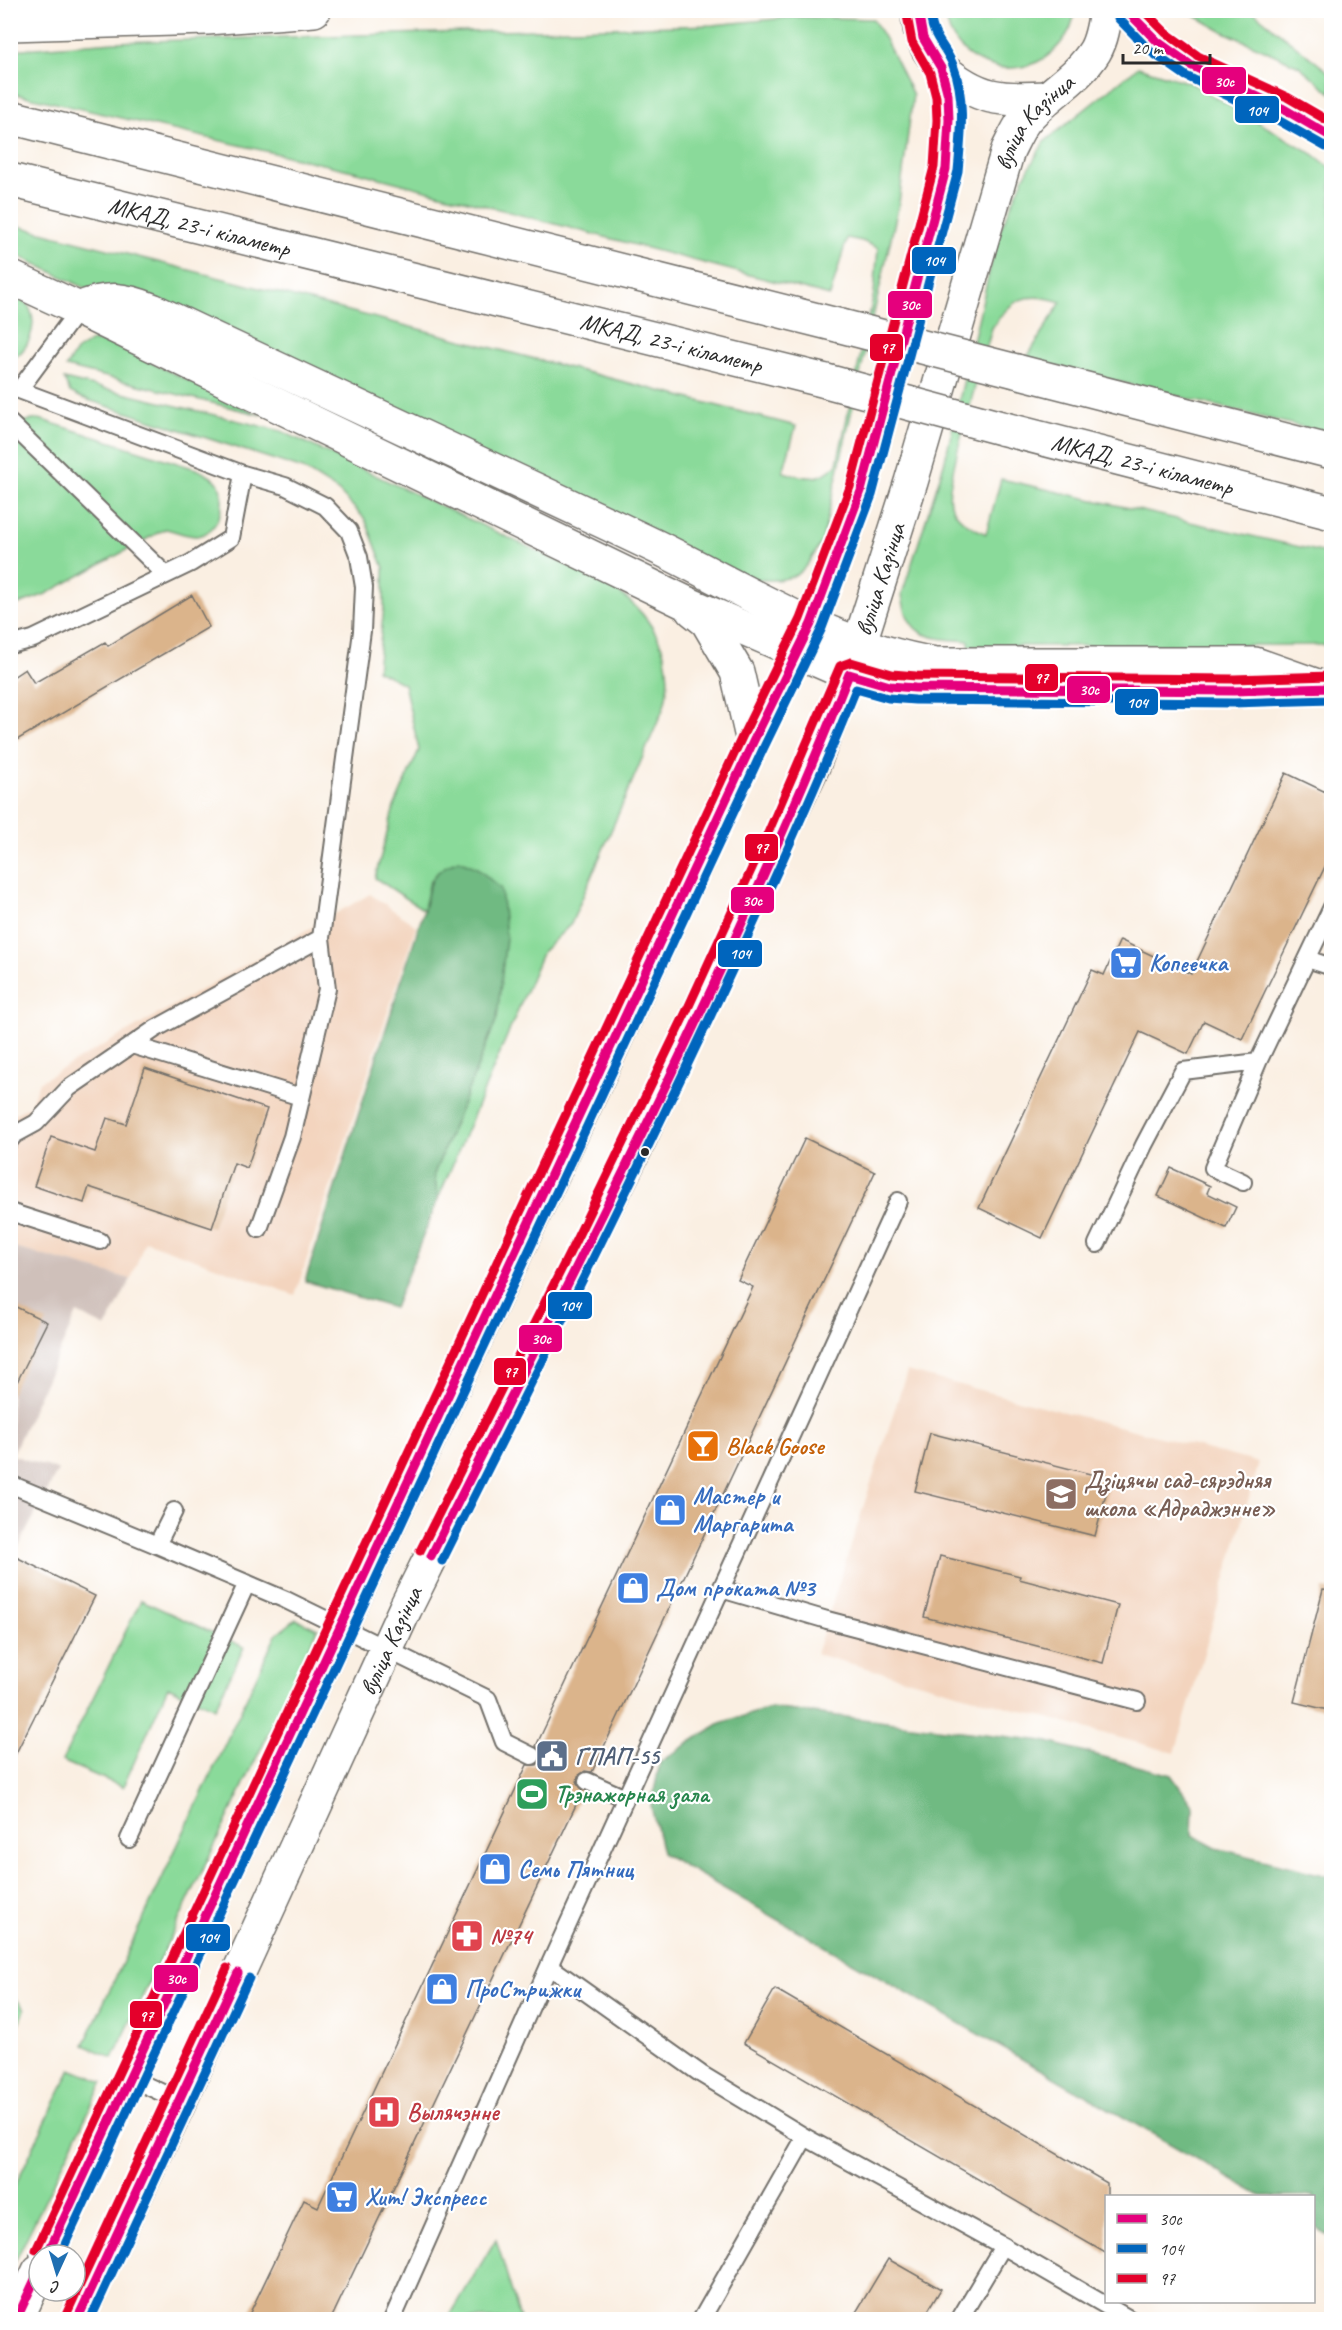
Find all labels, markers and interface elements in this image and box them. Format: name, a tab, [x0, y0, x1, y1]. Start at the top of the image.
scale bar	[1123, 27, 1210, 65]
text: 20 m	[1132, 37, 1165, 59]
street label: вуліца Казінца	[988, 66, 1081, 174]
line badge: 30с	[1201, 66, 1247, 95]
text: 30с	[1214, 72, 1235, 92]
line badge: 104	[1234, 95, 1280, 124]
text: 104	[1246, 101, 1270, 121]
street label: МКАД, 23-і кіламетр	[105, 190, 294, 264]
line badge: 104	[911, 246, 957, 275]
text: 104	[923, 251, 947, 271]
line badge: 30с	[887, 290, 933, 319]
text: 30с	[900, 295, 921, 315]
street label: МКАД, 23-і кіламетр	[577, 306, 766, 380]
line badge: 97	[869, 333, 904, 362]
text: 97	[880, 338, 896, 358]
street label: МКАД, 23-і кіламетр	[1049, 427, 1237, 502]
street label: вуліца Казінца	[848, 518, 912, 639]
line badge: 97	[1024, 663, 1059, 692]
text: 97	[1034, 668, 1050, 688]
line badge: 30с	[1066, 675, 1111, 704]
text: 30с	[1079, 680, 1100, 700]
line badge: 104	[1114, 688, 1159, 716]
text: 104	[1126, 693, 1150, 713]
line badge: 97	[744, 833, 779, 862]
text: 97	[754, 838, 770, 858]
line badge: 30с	[730, 886, 775, 914]
text: 30с	[742, 891, 763, 911]
line badge: 104	[717, 939, 763, 968]
text: 104	[729, 944, 753, 964]
supermarket icon: Копеечка	[1108, 945, 1144, 981]
place label: Копеечка	[1149, 948, 1230, 978]
unlabelled marker	[639, 1146, 651, 1158]
line badge: 104	[547, 1291, 593, 1320]
text: 104	[559, 1296, 583, 1316]
line badge: 30с	[518, 1324, 563, 1353]
text: 30с	[531, 1329, 552, 1349]
line badge: 97	[493, 1357, 527, 1386]
text: 97	[503, 1362, 519, 1382]
bar icon: Black Goose	[685, 1428, 721, 1464]
place label: Black Goose	[726, 1431, 825, 1461]
place label: Дзіцячы сад-сярэдняя школа «Адраджэнне»	[1084, 1465, 1275, 1523]
school or university icon: Дзіцячы сад-сярэдняя школа «Адраджэнне»	[1043, 1476, 1079, 1512]
place label: Мастер и Маргарита	[693, 1481, 795, 1539]
shop icon: Мастер и Маргарита	[652, 1492, 688, 1528]
shop icon: Дом проката №3	[615, 1570, 651, 1606]
place label: Дом проката №3	[656, 1573, 817, 1603]
street label: вуліца Казінца	[353, 1580, 429, 1700]
public building icon: ГПАП-55	[534, 1738, 570, 1774]
place label: ГПАП-55	[575, 1741, 662, 1771]
sports icon: Трэнажорная зала	[514, 1776, 550, 1812]
place label: Трэнажорная зала	[555, 1779, 711, 1810]
shop icon: Семь Пятниц	[477, 1851, 513, 1887]
place label: Семь Пятниц	[518, 1854, 634, 1884]
pharmacy icon: №74	[449, 1918, 485, 1954]
place label: №74	[490, 1921, 535, 1951]
line badge: 104	[185, 1923, 231, 1952]
text: 104	[197, 1928, 221, 1948]
line badge: 30с	[153, 1964, 199, 1993]
text: 30с	[166, 1969, 187, 1989]
shop icon: ПроСтрижки	[424, 1971, 460, 2007]
place label: ПроСтрижки	[465, 1974, 583, 2004]
line badge: 97	[129, 2000, 163, 2029]
text: 97	[139, 2006, 155, 2026]
hospital icon: Вылячэнне	[366, 2094, 402, 2130]
place label: Вылячэнне	[407, 2097, 500, 2127]
supermarket icon: Хит! Экспресс	[324, 2179, 360, 2215]
place label: Хит! Экспресс	[365, 2182, 488, 2212]
legend	[1105, 2195, 1315, 2303]
text: 30с	[1159, 2208, 1183, 2230]
text: 104	[1159, 2238, 1185, 2260]
north arrow	[27, 2243, 87, 2303]
text: 97	[1159, 2268, 1176, 2290]
text: С	[49, 2277, 61, 2297]

